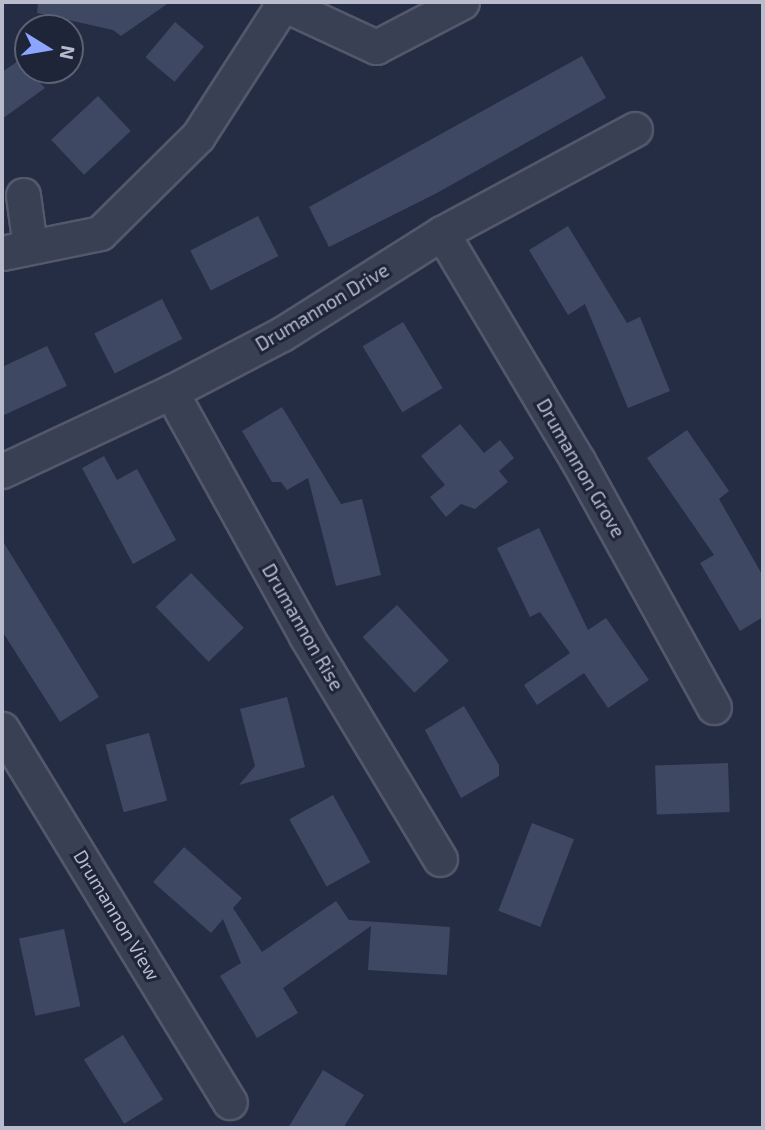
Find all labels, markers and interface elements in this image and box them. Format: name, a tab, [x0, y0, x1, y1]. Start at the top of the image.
north arrow	[14, 14, 84, 84]
text: N	[56, 44, 81, 62]
street label: Drumannon Drive	[251, 258, 393, 356]
street label: Drumannon Grove	[532, 395, 630, 541]
street label: Drumannon Rise	[257, 560, 349, 694]
street label: Drumannon View	[69, 846, 165, 984]

